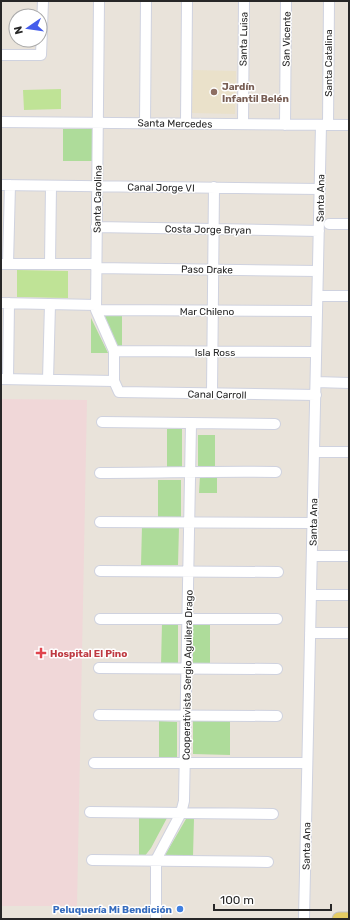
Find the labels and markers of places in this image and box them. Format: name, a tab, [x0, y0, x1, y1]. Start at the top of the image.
place label: Jardín Infantil Belén	[222, 81, 289, 105]
marker: Jardín Infantil Belén	[209, 87, 219, 97]
marker: Hospital El Pino	[35, 647, 47, 659]
place label: Hospital El Pino	[50, 648, 127, 660]
place label: Peluquería Mi Bendición	[53, 904, 172, 916]
marker: Peluquería Mi Bendición	[175, 904, 185, 914]

